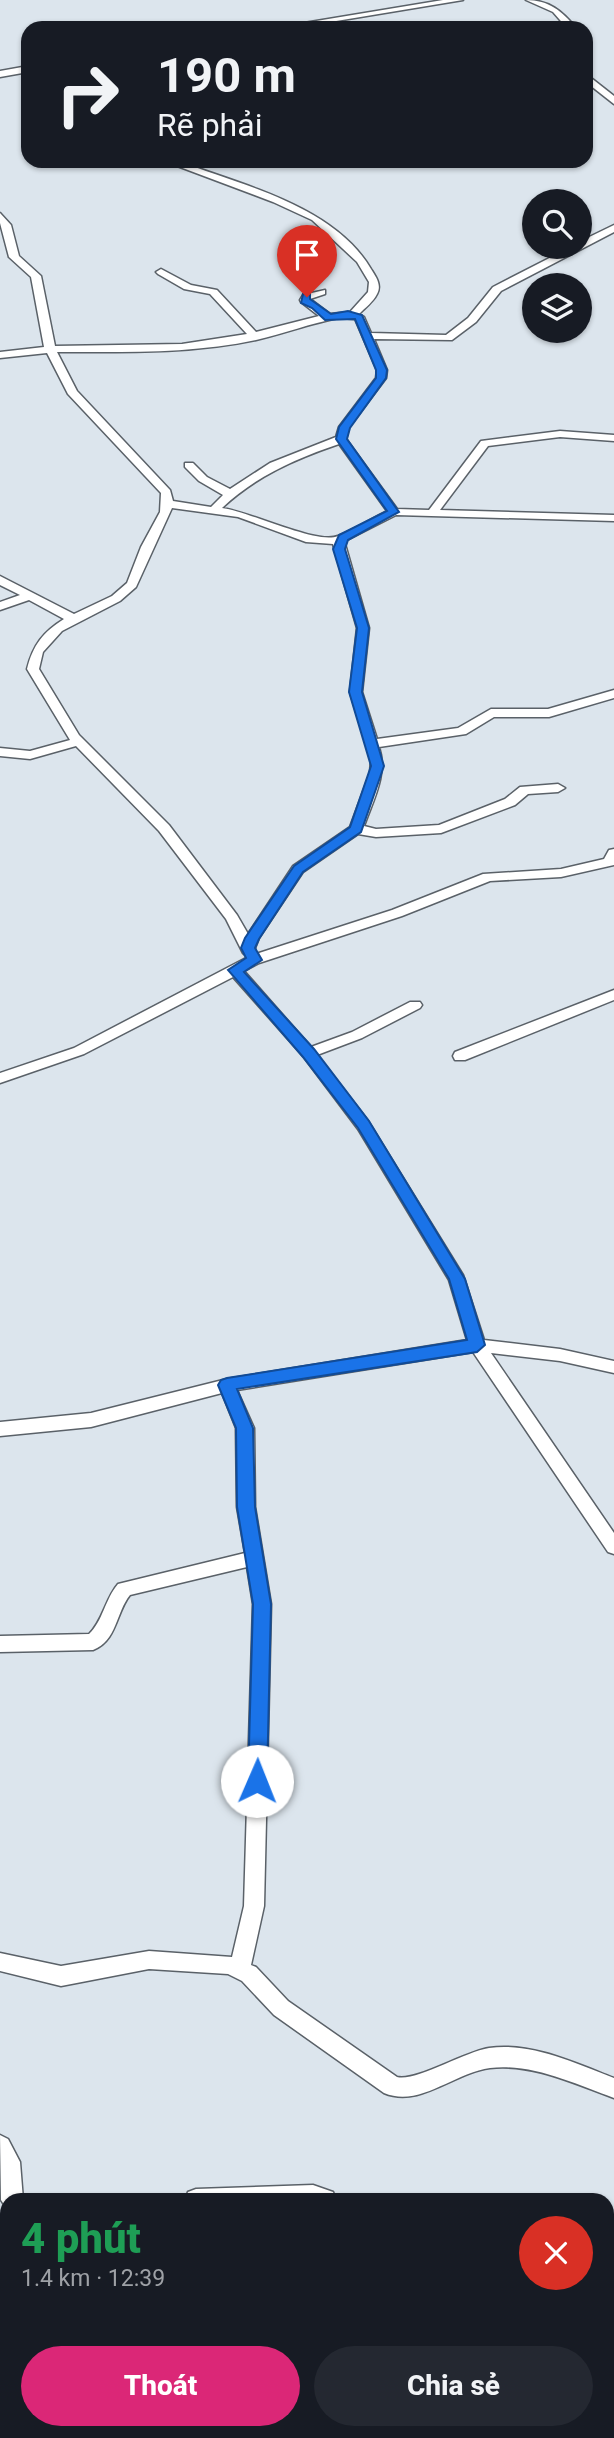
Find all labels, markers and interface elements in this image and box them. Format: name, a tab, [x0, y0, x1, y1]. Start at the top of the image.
text: 190 m	[157, 47, 296, 104]
icon: right	[42, 49, 133, 140]
text: Rẽ phải	[157, 106, 262, 144]
map controls	[522, 189, 592, 343]
button: search	[522, 189, 592, 259]
pin	[277, 225, 337, 297]
icon: arrive	[288, 236, 326, 274]
button: layers	[522, 273, 592, 343]
position arrow	[220, 1744, 294, 1818]
text: 4 phút	[21, 2214, 141, 2263]
button: close	[519, 2216, 593, 2290]
text: 1.4 km · 12:39	[21, 2265, 165, 2292]
button: Thoát	[21, 2346, 300, 2426]
button: Chia sẻ	[314, 2346, 593, 2426]

